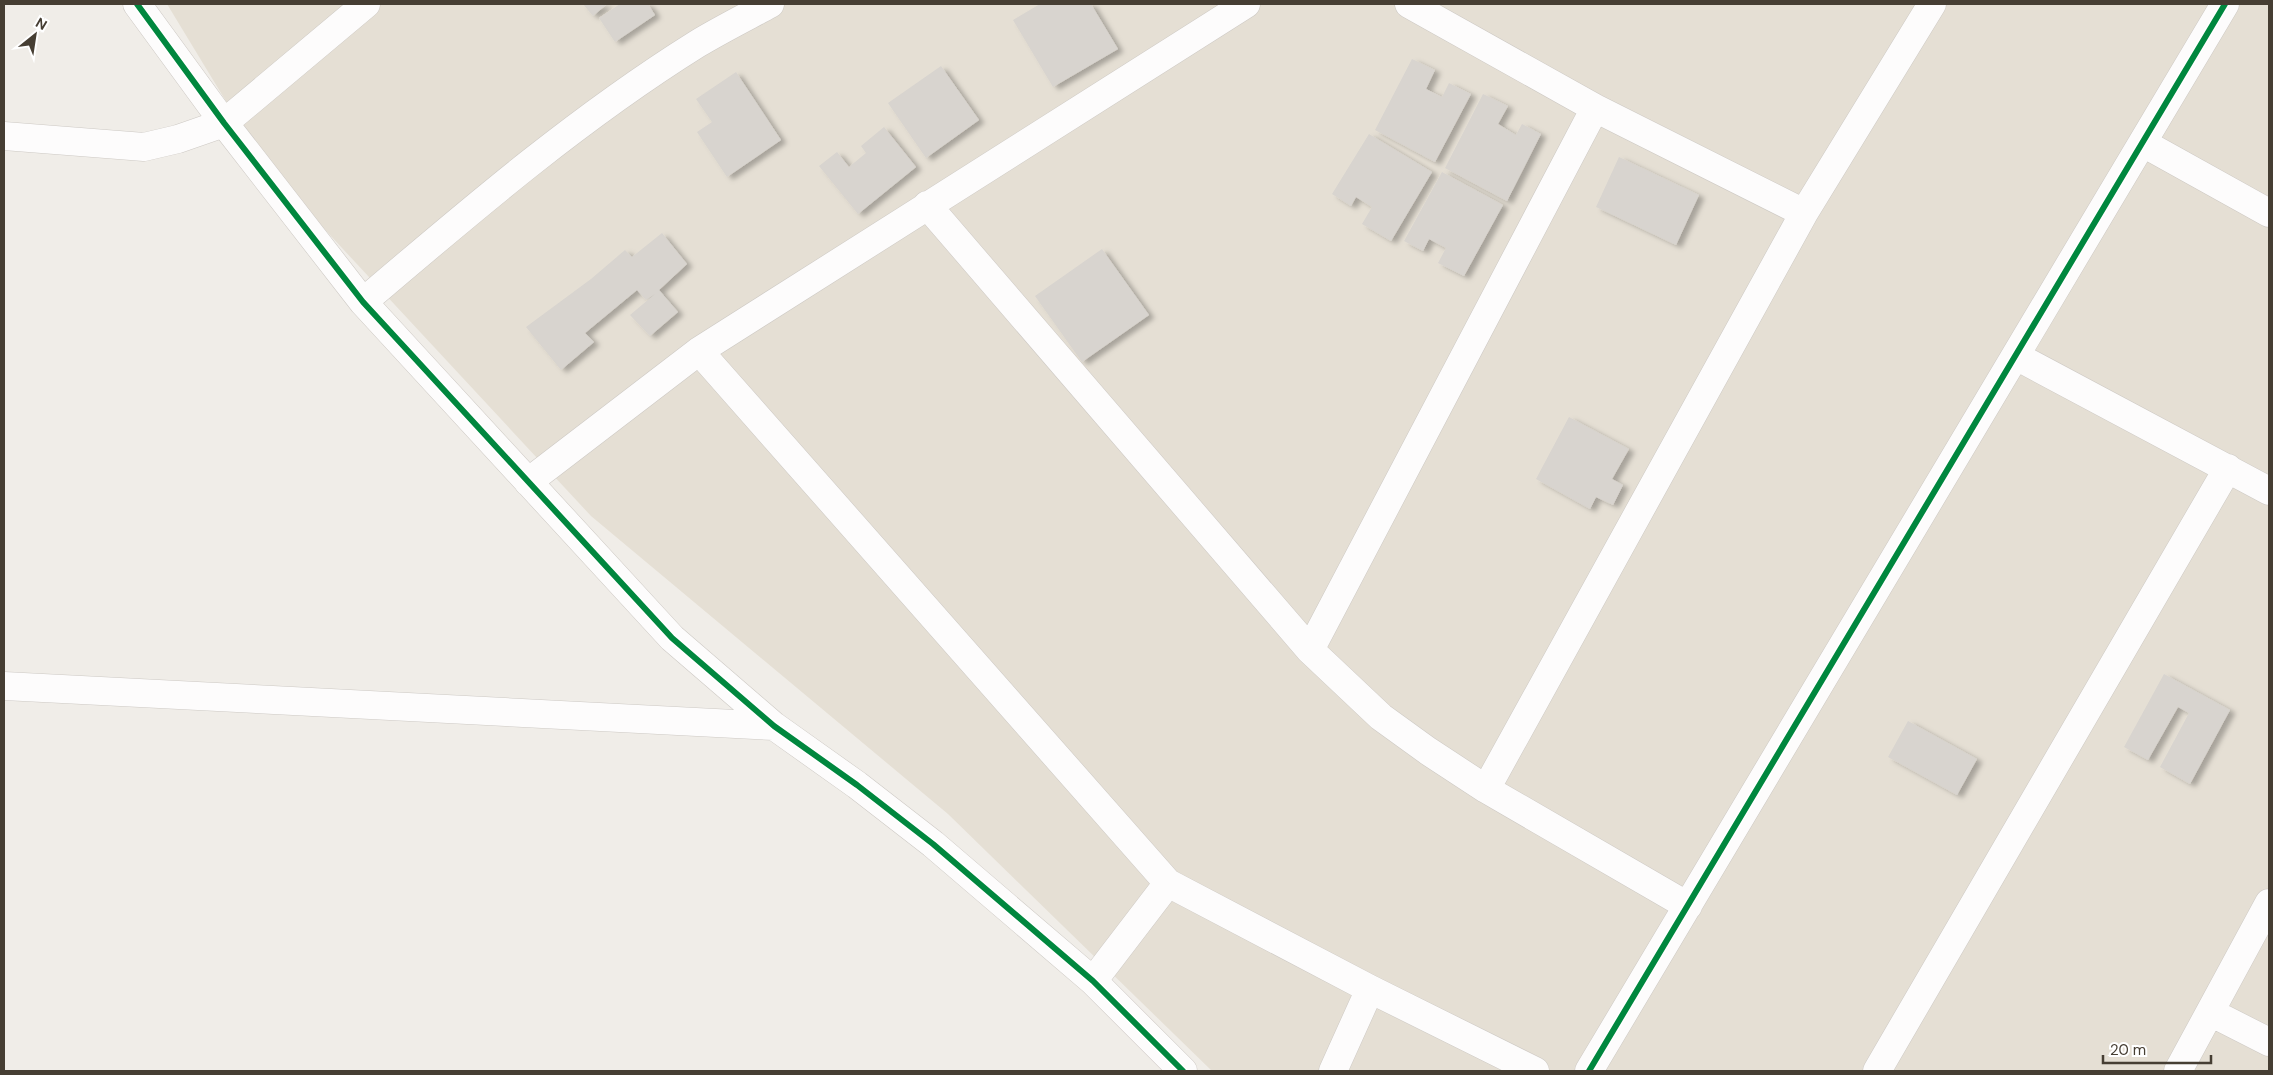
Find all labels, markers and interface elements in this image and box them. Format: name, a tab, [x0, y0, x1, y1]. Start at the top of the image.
north arrow	[10, 10, 60, 60]
text: N	[33, 13, 50, 34]
scale bar	[2103, 1032, 2210, 1064]
text: 20 m	[2110, 1040, 2146, 1060]

